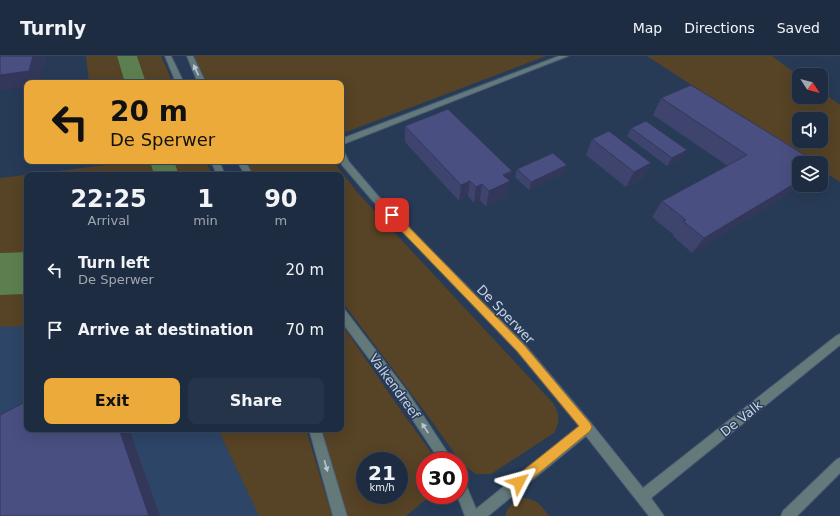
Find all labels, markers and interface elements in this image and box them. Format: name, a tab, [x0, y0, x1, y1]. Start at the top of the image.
text: Turnly	[20, 17, 86, 39]
text: Map	[633, 20, 662, 36]
text: Directions	[684, 20, 755, 36]
text: Saved	[777, 20, 820, 36]
one-way arrow	[193, 64, 199, 75]
north arrow	[792, 68, 828, 104]
map controls	[792, 68, 828, 192]
text: 20 m	[110, 95, 188, 128]
icon: left	[44, 96, 96, 148]
button: sound	[792, 112, 828, 148]
text: De Sperwer	[110, 129, 215, 150]
button: layers	[792, 156, 828, 192]
text: 22:25	[70, 185, 147, 213]
text: 1	[197, 185, 214, 213]
text: 90	[264, 185, 298, 213]
pin	[375, 198, 409, 232]
icon: arrive	[381, 204, 403, 226]
text: Arrival	[87, 213, 130, 228]
text: min	[193, 213, 218, 228]
text: m	[275, 213, 287, 228]
text: Turn left	[78, 254, 150, 272]
icon: left	[44, 259, 66, 281]
text: 20 m	[286, 261, 324, 279]
text: De Sperwer	[78, 272, 154, 287]
street label: De Sperwer	[474, 282, 538, 347]
icon: arrive	[44, 319, 66, 341]
text: Arrive at destination	[78, 321, 253, 339]
text: 70 m	[286, 321, 324, 339]
street label: Valkendreef	[366, 351, 423, 422]
button: Exit	[44, 378, 180, 424]
button: Share	[188, 378, 324, 424]
street label: De Valk	[718, 397, 765, 440]
one-way arrow	[422, 423, 429, 434]
speed limit sign: 30	[416, 452, 468, 504]
one-way arrow	[323, 461, 329, 473]
text: 21	[368, 461, 396, 485]
position arrow	[498, 461, 540, 503]
text: km/h	[369, 482, 395, 493]

